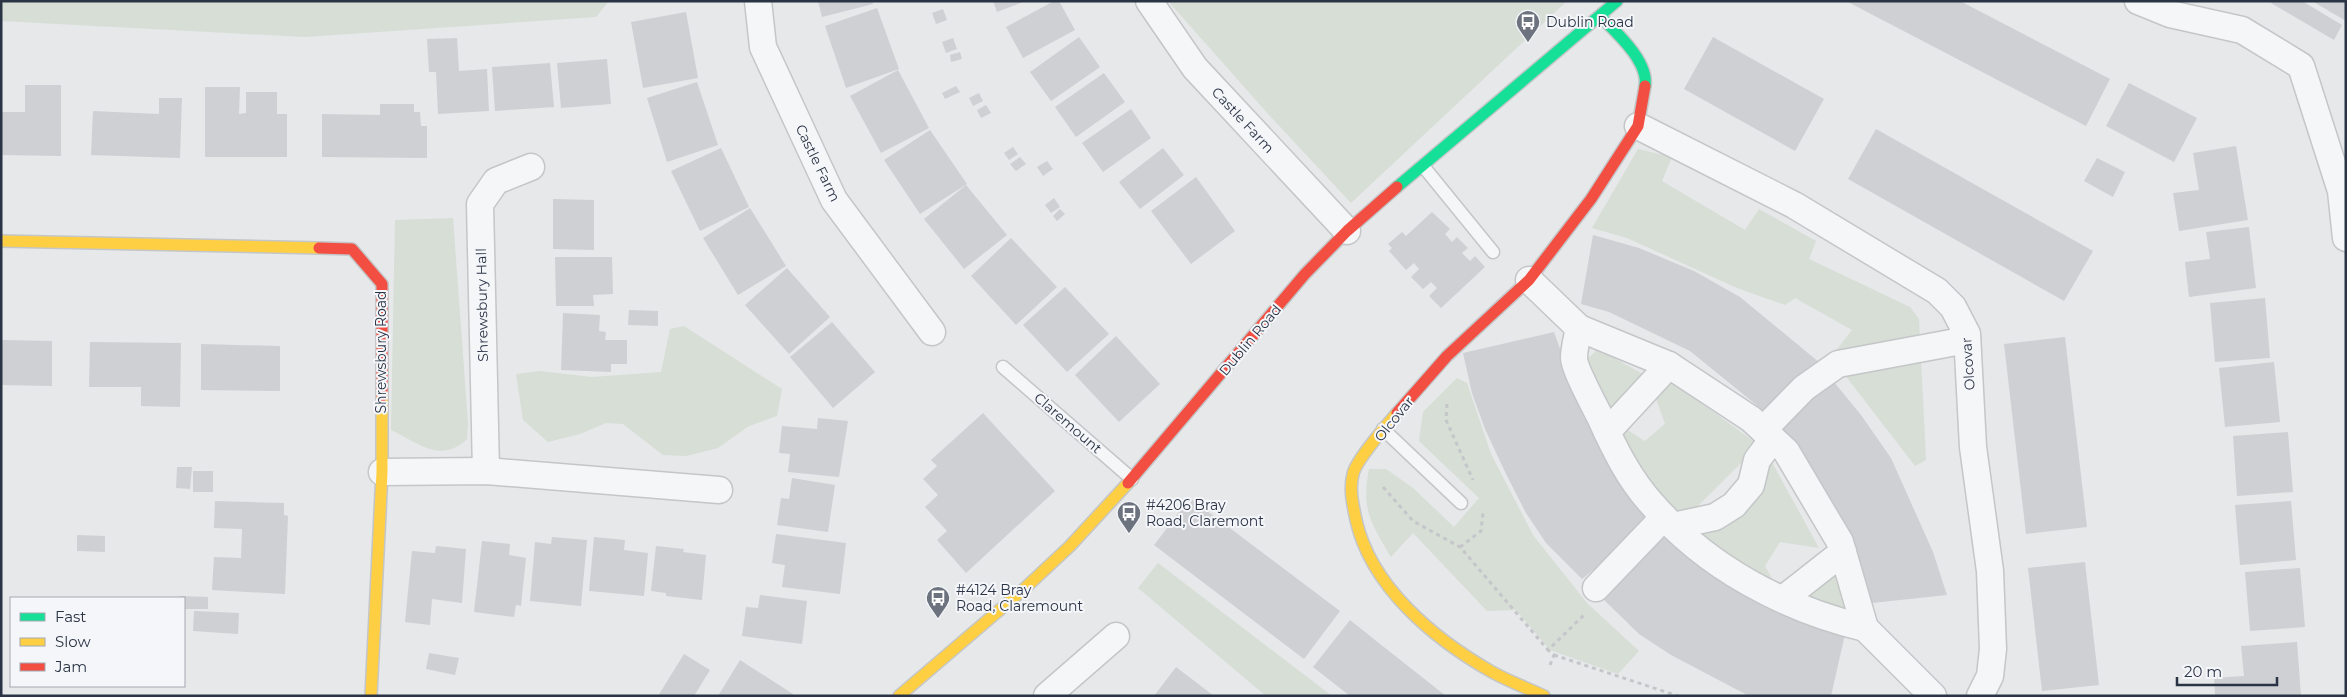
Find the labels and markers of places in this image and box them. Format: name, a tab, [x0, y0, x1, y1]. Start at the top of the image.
bus stop icon: Dublin Road	[1515, 9, 1541, 43]
place label: Dublin Road	[1546, 13, 1634, 31]
place label: #4206 Bray Road, Claremont	[1146, 496, 1264, 530]
bus stop icon: #4206 Bray Road, Claremont	[1116, 500, 1142, 534]
place label: #4124 Bray Road, Claremount	[956, 581, 1084, 615]
bus stop icon: #4124 Bray Road, Claremount	[925, 585, 951, 619]

